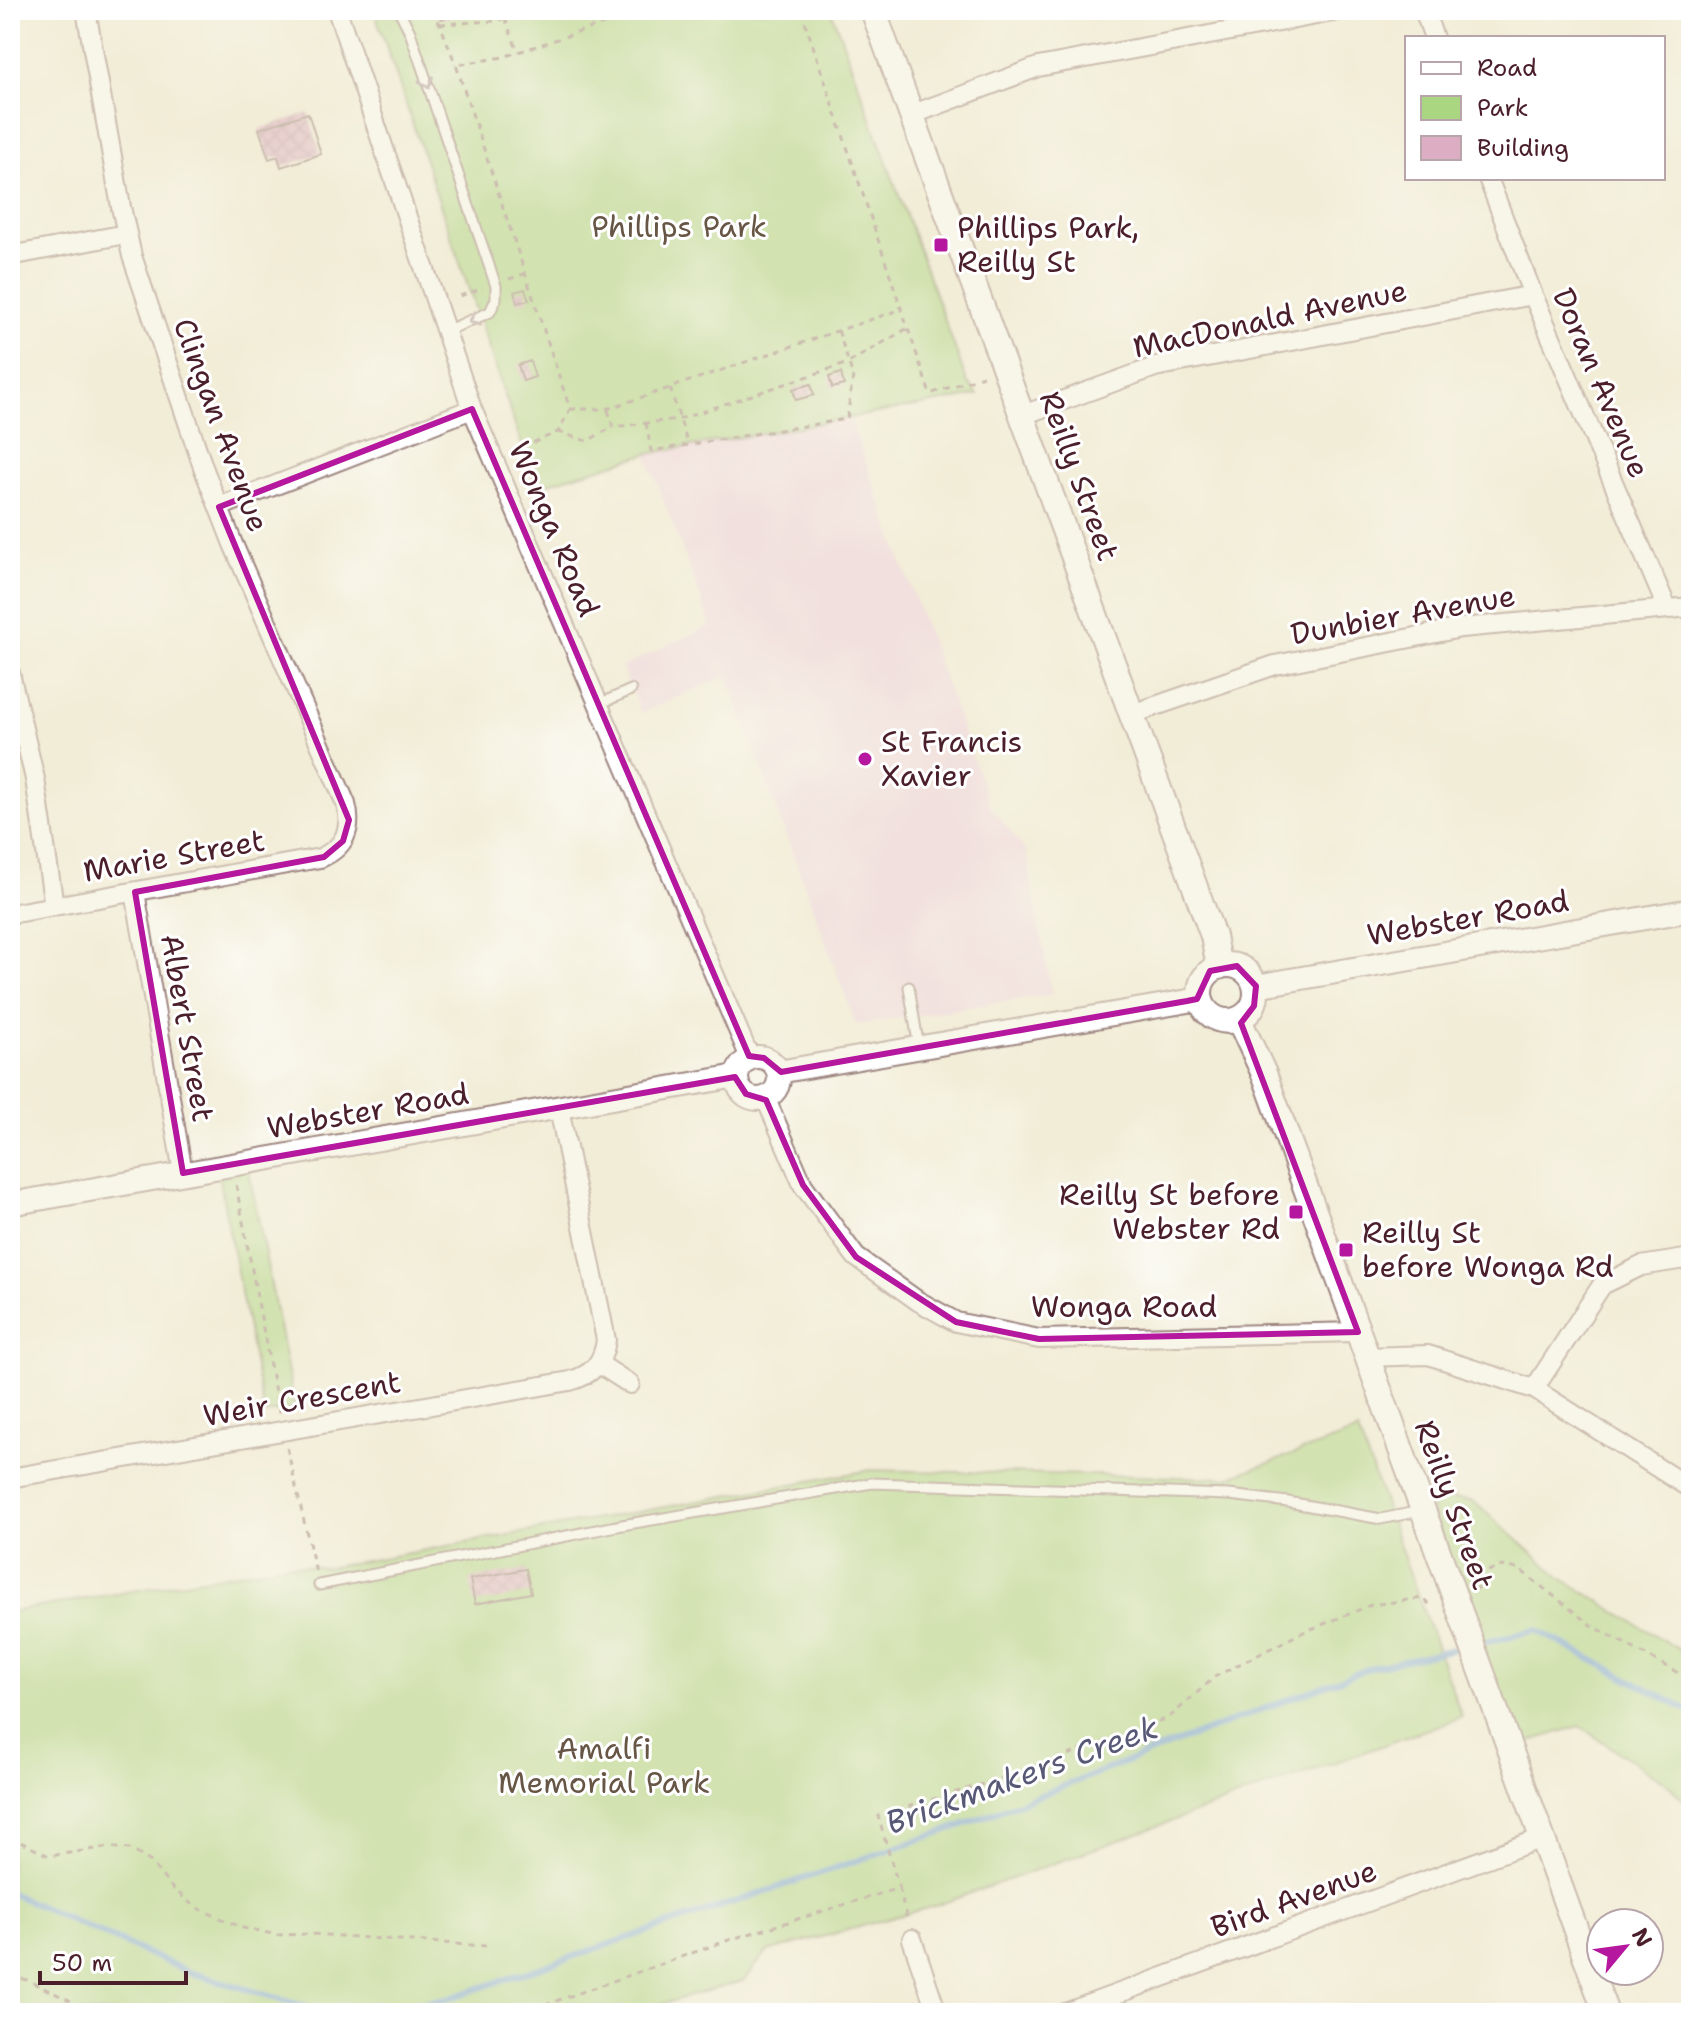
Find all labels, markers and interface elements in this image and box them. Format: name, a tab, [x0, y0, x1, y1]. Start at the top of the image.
legend	[1405, 36, 1665, 180]
text: Road	[1477, 52, 1537, 84]
one-way arrow	[418, 75, 434, 89]
text: Park	[1477, 92, 1529, 124]
text: Building	[1477, 132, 1569, 164]
park label: Phillips Park	[591, 206, 767, 247]
place label: Phillips Park, Reilly St	[957, 207, 1139, 282]
marker: Phillips Park, Reilly St	[932, 236, 950, 254]
street label: MacDonald Avenue	[1129, 269, 1411, 368]
street label: Doran Avenue	[1543, 282, 1660, 484]
one-way arrow	[468, 310, 482, 327]
street label: Clingan Avenue	[164, 312, 279, 537]
street label: Reilly Street	[1030, 385, 1129, 566]
street label: Wonga Road	[499, 435, 610, 623]
street label: Dunbier Avenue	[1287, 575, 1518, 654]
place label: St Francis Xavier	[881, 721, 1022, 796]
marker: St Francis Xavier	[856, 750, 874, 768]
street label: Marie Street	[80, 819, 268, 892]
street label: Webster Road	[1364, 880, 1572, 955]
street label: Albert Street	[151, 931, 224, 1125]
street label: Webster Road	[264, 1073, 472, 1148]
place label: Reilly St before Webster Rd	[1059, 1174, 1280, 1249]
marker: Reilly St before Webster Rd	[1287, 1203, 1305, 1221]
place label: Reilly St before Wonga Rd	[1362, 1212, 1614, 1287]
marker: Reilly St before Wonga Rd	[1337, 1241, 1355, 1259]
street label: Wonga Road	[1031, 1286, 1217, 1327]
street label: Weir Crescent	[200, 1361, 404, 1436]
street label: Reilly Street	[1405, 1414, 1504, 1595]
water label: Brickmakers Creek	[879, 1705, 1164, 1844]
park label: Amalfi Memorial Park	[498, 1728, 710, 1803]
street label: Bird Avenue	[1205, 1850, 1382, 1948]
north arrow	[1585, 1907, 1665, 1987]
text: N	[1625, 1923, 1659, 1952]
scale bar	[40, 1935, 186, 1985]
text: 50 m	[52, 1947, 112, 1979]

